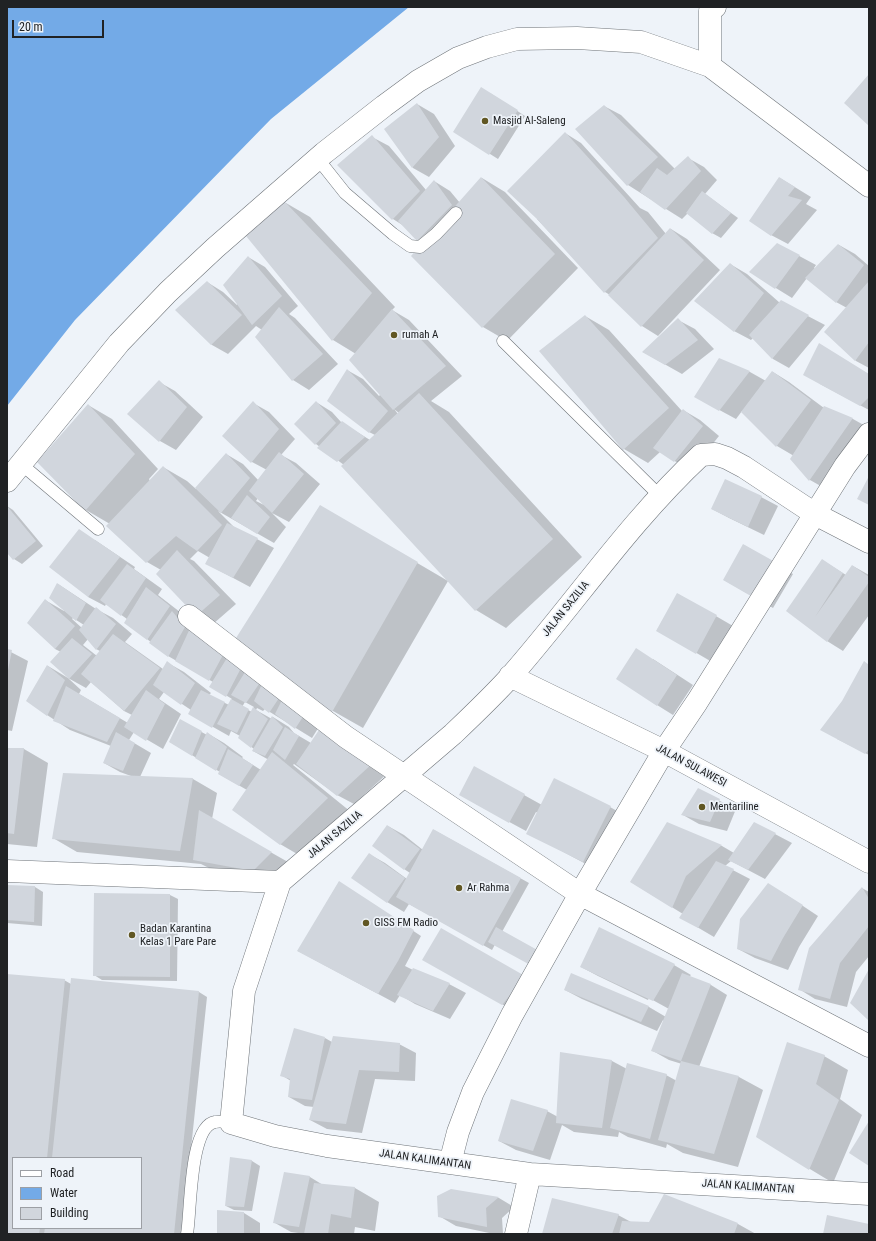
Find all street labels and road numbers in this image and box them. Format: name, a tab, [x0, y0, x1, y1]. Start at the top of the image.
street label: JALAN SAZILIA	[540, 579, 592, 639]
street label: JALAN SULAWESI	[653, 742, 729, 790]
street label: JALAN SAZILIA	[305, 808, 365, 862]
street label: JALAN KALIMANTAN	[378, 1147, 472, 1173]
street label: JALAN KALIMANTAN	[701, 1177, 795, 1197]

